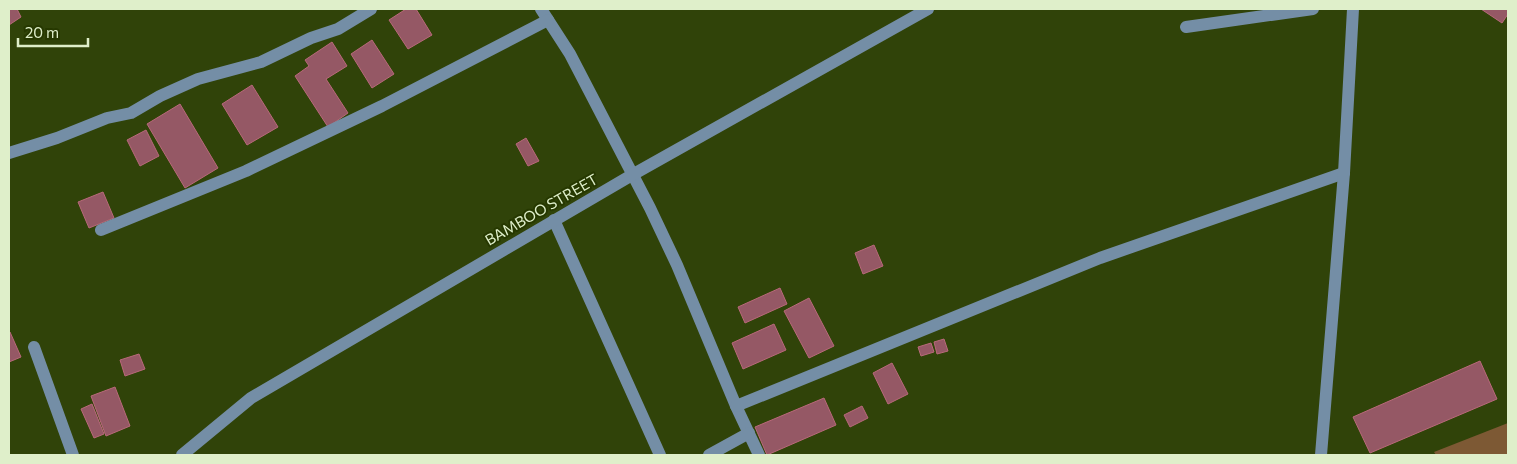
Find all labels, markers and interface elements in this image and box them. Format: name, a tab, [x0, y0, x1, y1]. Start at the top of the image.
scale bar	[18, 15, 88, 47]
text: 20 m	[25, 23, 59, 41]
street label: BAMBOO STREET	[481, 169, 601, 249]

